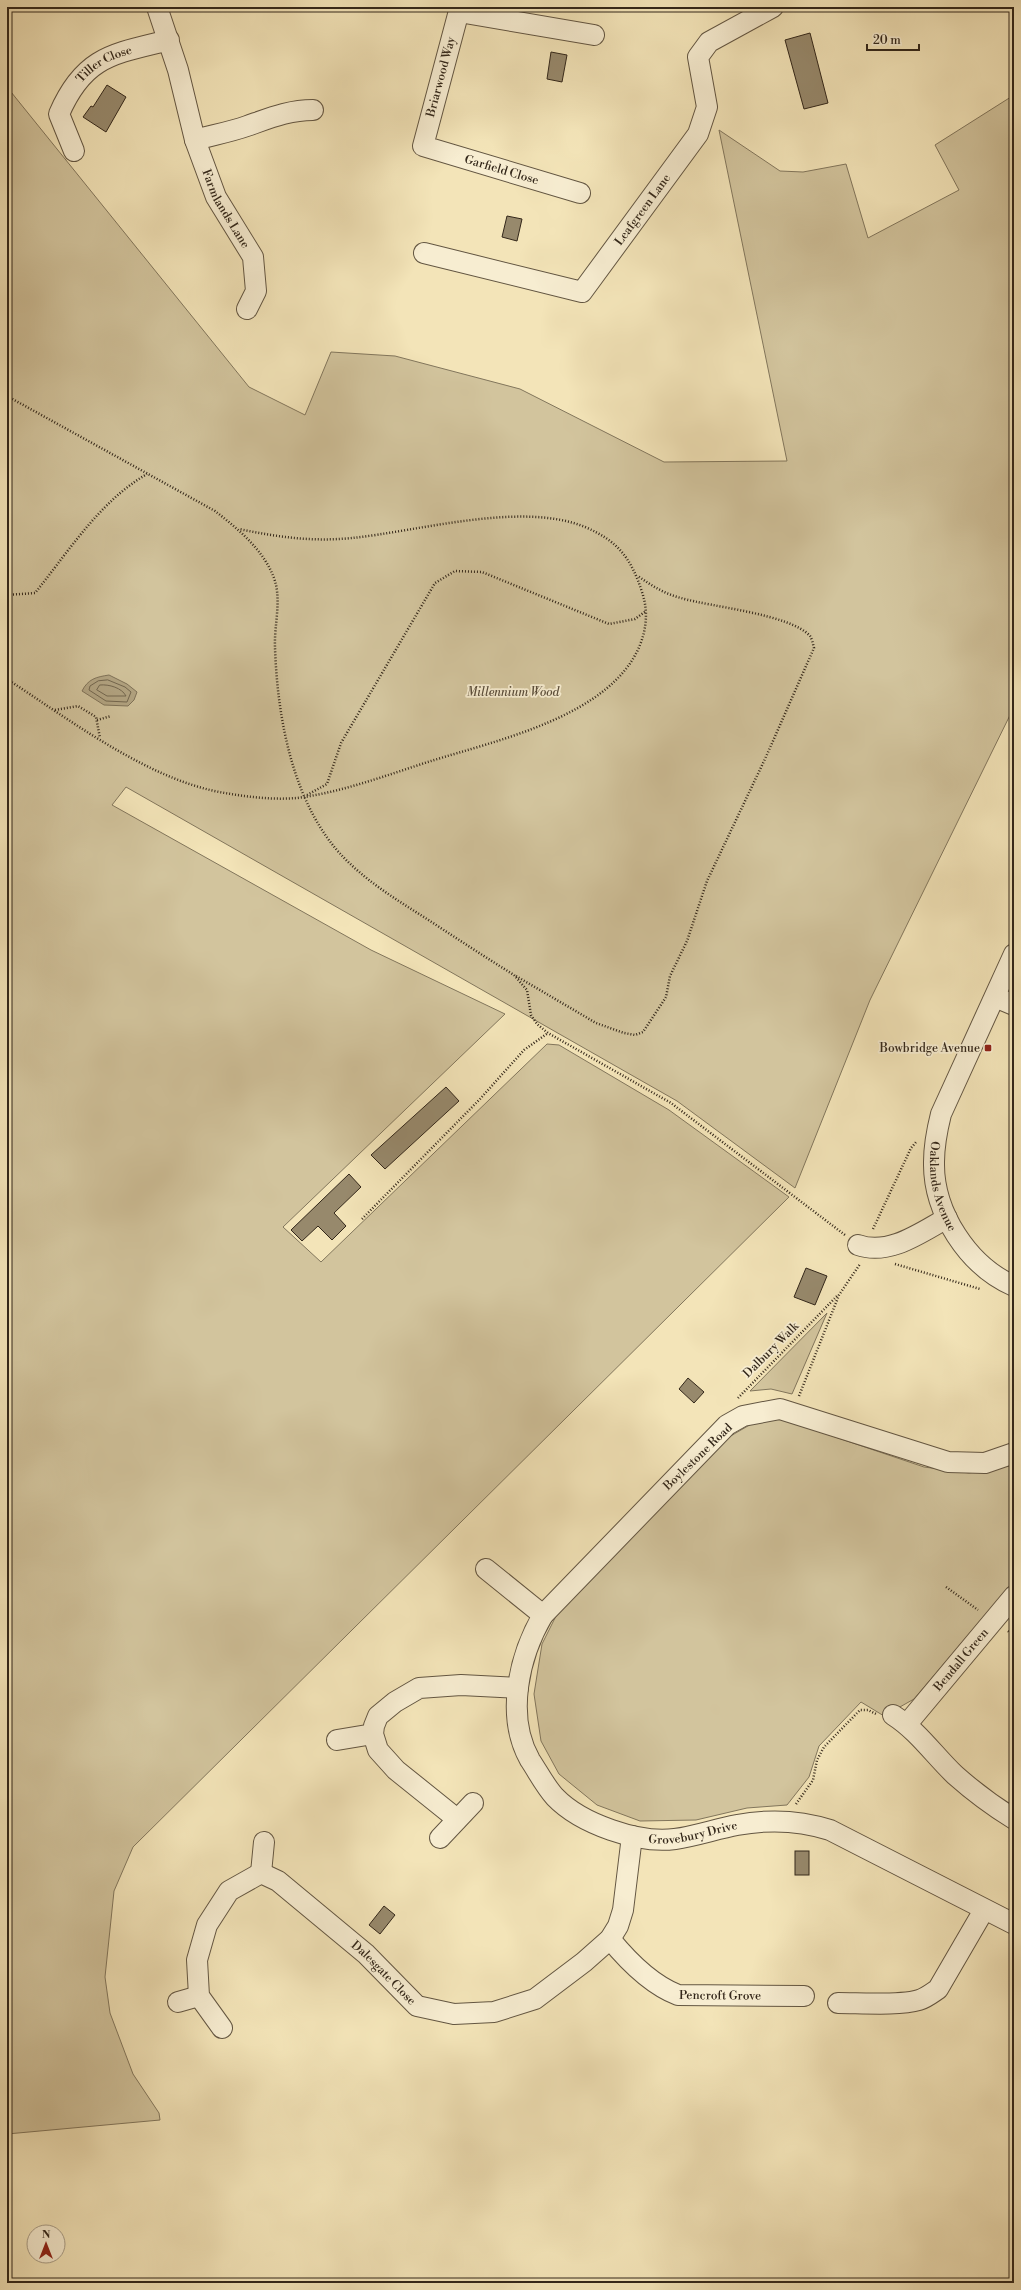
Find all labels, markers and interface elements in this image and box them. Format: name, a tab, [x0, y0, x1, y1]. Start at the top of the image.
scale bar	[867, 26, 919, 52]
text: 20 m	[873, 33, 901, 48]
street label: Briarwood Way	[423, 35, 459, 120]
street label: Tiller Close	[73, 42, 134, 86]
street label: Garfield Close	[463, 151, 541, 188]
street label: Farmlands Lane	[199, 167, 253, 251]
street label: Leafgreen Lane	[611, 171, 674, 248]
park label: Millennium Wood	[467, 685, 561, 700]
place label: Bowbridge Avenue	[879, 1041, 980, 1056]
marker: Bowbridge Avenue	[983, 1043, 993, 1053]
street label: Oaklands Avenue	[926, 1140, 960, 1234]
street label: Dalbury Walk	[740, 1319, 802, 1381]
street label: Boylestone Road	[660, 1420, 736, 1494]
street label: Bendall Green	[930, 1625, 991, 1695]
street label: Grovebury Drive	[648, 1818, 739, 1847]
street label: Dalesgate Close	[348, 1938, 419, 2008]
street label: Pencroft Grove	[679, 1988, 761, 2003]
north arrow	[26, 2224, 66, 2264]
text: N	[42, 2228, 51, 2242]

